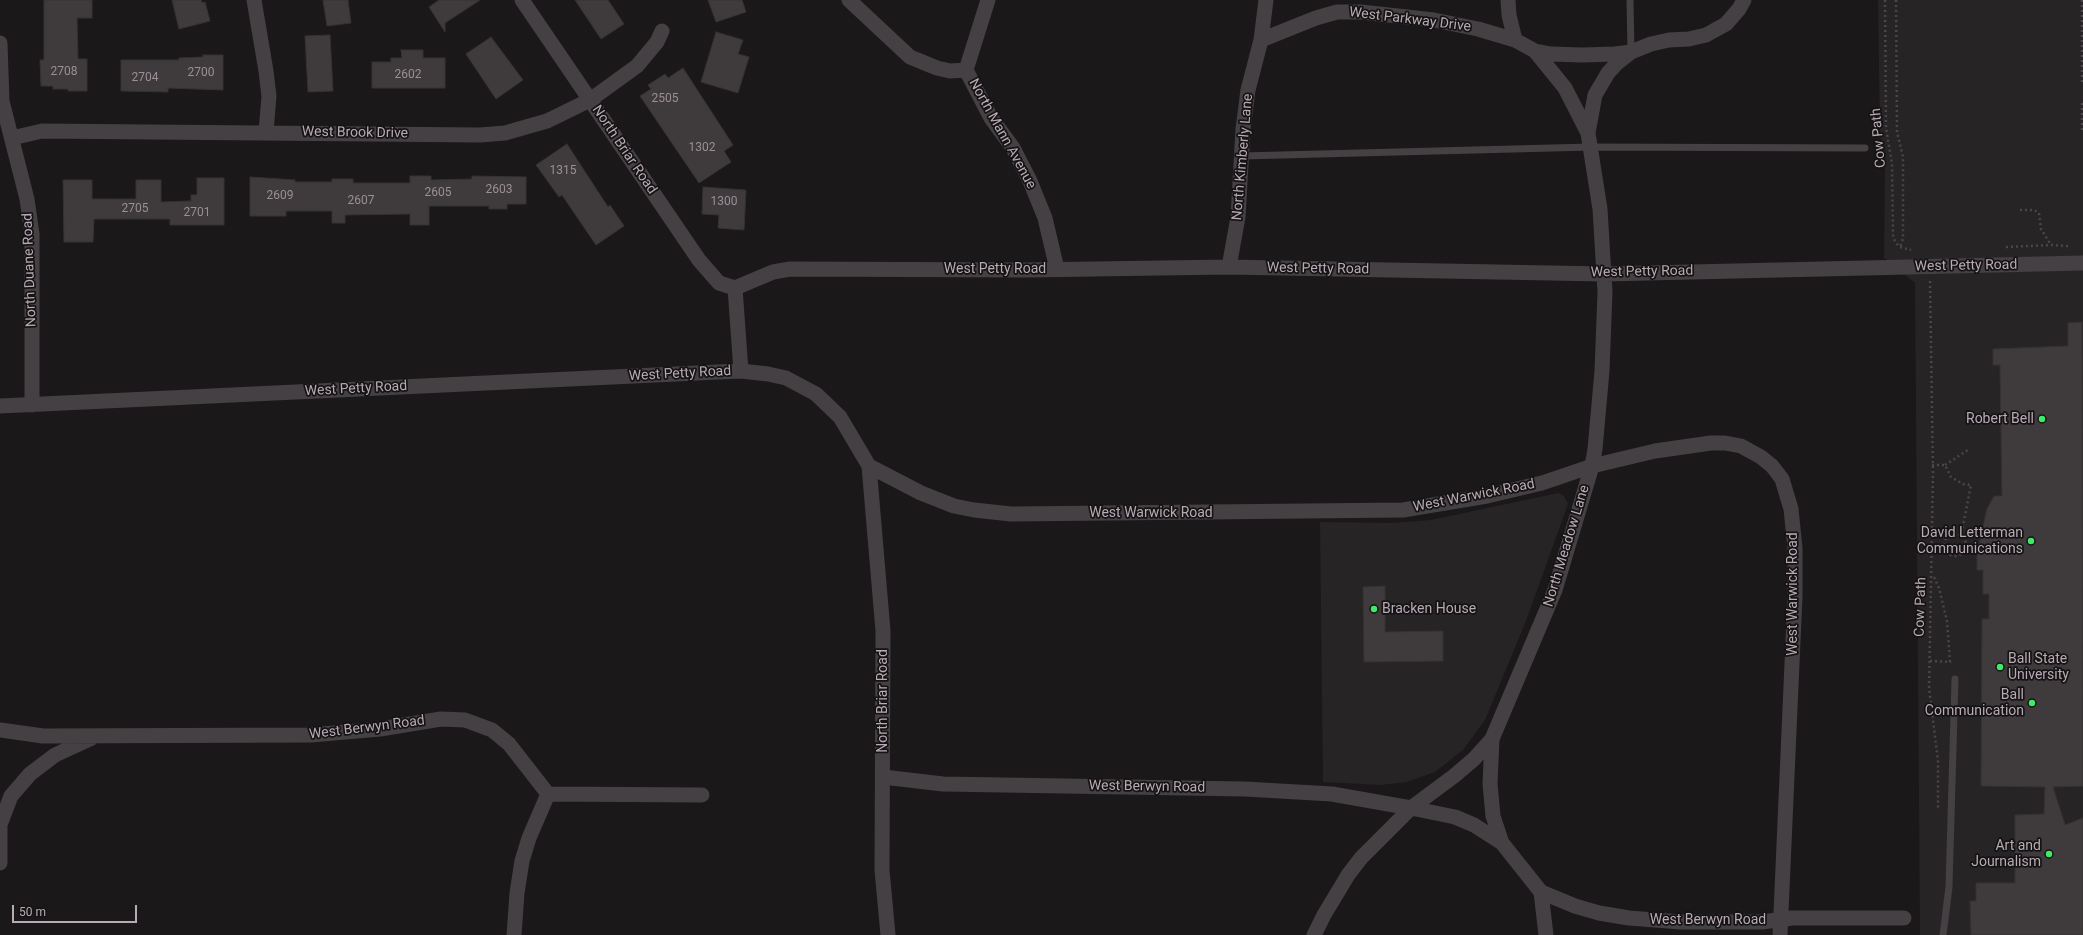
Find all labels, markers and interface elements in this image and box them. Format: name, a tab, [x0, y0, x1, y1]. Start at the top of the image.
street label: West Parkway Drive	[1348, 4, 1472, 36]
house number: 2708	[51, 65, 77, 79]
house number: 2700	[188, 66, 214, 80]
house number: 2602	[395, 68, 421, 82]
house number: 2704	[132, 71, 158, 85]
street label: North Mann Avenue	[965, 76, 1039, 192]
house number: 2505	[652, 92, 678, 106]
street label: North Kimberly Lane	[1229, 93, 1257, 221]
street label: North Briar Road	[588, 102, 660, 198]
street label: Cow Path	[1868, 108, 1890, 168]
street label: West Brook Drive	[302, 124, 408, 142]
house number: 1302	[689, 141, 715, 155]
house number: 1315	[550, 164, 576, 178]
house number: 2603	[486, 183, 512, 197]
house number: 2605	[425, 186, 451, 200]
house number: 2609	[267, 189, 293, 203]
house number: 2607	[348, 194, 374, 208]
house number: 1300	[711, 195, 737, 209]
house number: 2705	[122, 202, 148, 216]
house number: 2701	[184, 206, 210, 220]
street label: North Duane Road	[20, 213, 40, 327]
street label: West Petty Road	[1915, 257, 2017, 275]
street label: West Petty Road	[1267, 260, 1369, 278]
street label: West Petty Road	[944, 261, 1046, 277]
street label: West Petty Road	[1591, 263, 1693, 281]
street label: West Petty Road	[628, 363, 732, 385]
street label: West Petty Road	[304, 378, 408, 400]
place label: Robert Bell	[1966, 411, 2034, 427]
marker: Robert Bell	[2037, 414, 2047, 424]
street label: West Warwick Road	[1412, 476, 1536, 516]
street label: North Meadow Lane	[1541, 483, 1593, 609]
street label: West Warwick Road	[1089, 505, 1213, 521]
place label: David Letterman Communications	[1917, 525, 2023, 558]
street label: West Warwick Road	[1785, 532, 1801, 656]
marker: David Letterman Communications	[2026, 536, 2036, 546]
street label: Cow Path	[1912, 577, 1930, 637]
place label: Bracken House	[1382, 601, 1476, 617]
marker: Bracken House	[1369, 604, 1379, 614]
street label: North Briar Road	[875, 649, 891, 753]
place label: Ball State University	[2008, 651, 2069, 684]
marker: Ball State University	[1995, 662, 2005, 672]
place label: Ball Communication	[1925, 687, 2024, 720]
marker: Ball Communication	[2027, 698, 2037, 708]
street label: West Berwyn Road	[308, 713, 426, 743]
street label: West Berwyn Road	[1089, 778, 1205, 796]
place label: Art and Journalism	[1971, 838, 2041, 870]
marker: Art and Journalism	[2044, 849, 2054, 859]
scale bar	[14, 897, 139, 923]
text: 50 m	[19, 905, 46, 919]
street label: West Berwyn Road	[1650, 912, 1766, 928]

